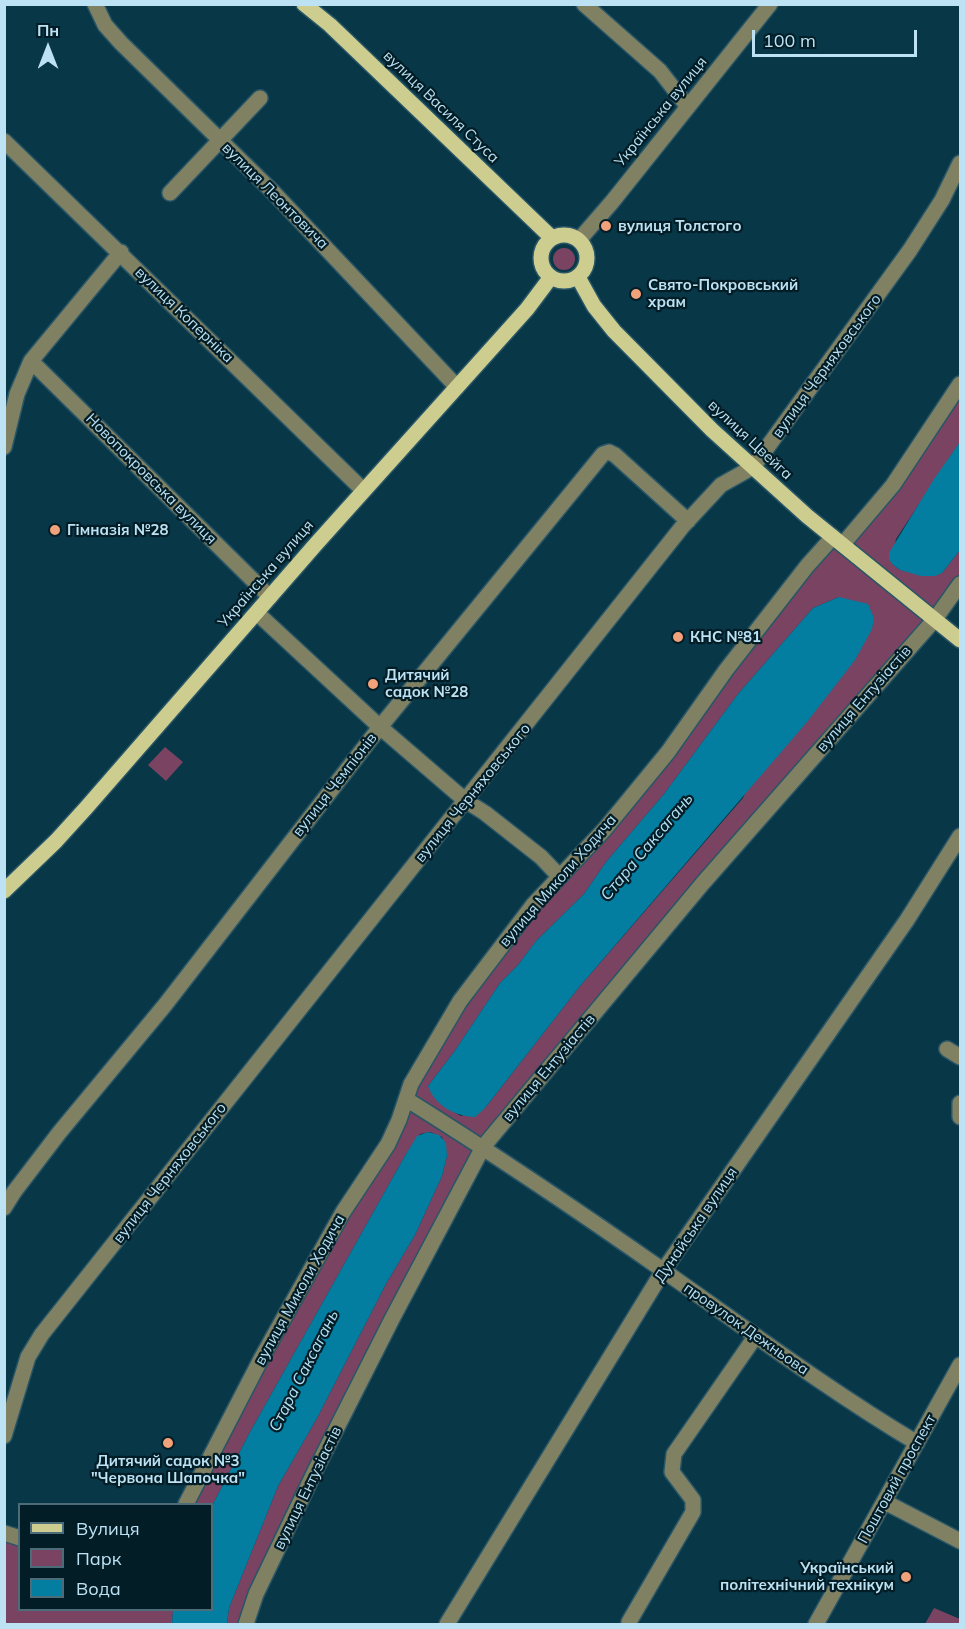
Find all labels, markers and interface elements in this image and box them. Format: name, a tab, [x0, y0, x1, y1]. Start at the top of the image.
north arrow	[18, 18, 78, 78]
scale bar	[755, 18, 920, 56]
text: Пн	[37, 20, 59, 40]
text: 100 m	[763, 29, 816, 52]
street label: вулиця Василя Стуса	[379, 47, 503, 167]
street label: Українська вулиця	[611, 53, 711, 171]
street label: вулиця Леонтовича	[218, 139, 332, 253]
place label: вулиця Толстого	[618, 217, 741, 235]
marker: вулиця Толстого	[599, 219, 613, 233]
street label: вулиця Коперніка	[131, 263, 237, 367]
place label: Свято-Покровський храм	[648, 276, 798, 311]
marker: Свято-Покровський храм	[629, 287, 643, 301]
street label: вулиця Черняховського	[769, 291, 885, 441]
street label: вулиця Цвейга	[704, 396, 796, 484]
street label: Новопокровська вулиця	[82, 410, 220, 548]
street label: Українська вулиця	[214, 517, 318, 631]
place label: Гімназія №28	[67, 521, 168, 539]
marker: Гімназія №28	[48, 523, 62, 537]
place label: КНС №81	[690, 628, 761, 646]
marker: КНС №81	[671, 630, 685, 644]
street label: вулиця Ентузіастів	[813, 642, 915, 756]
place label: Дитячий садок №28	[385, 666, 468, 701]
marker: Дитячий садок №28	[366, 677, 380, 691]
street label: вулиця Черняховського	[412, 720, 534, 866]
street label: вулиця Чемпіонів	[289, 730, 381, 840]
water label: Стара Саксагань	[597, 790, 697, 904]
street label: вулиця Миколи Ходича	[496, 811, 620, 951]
street label: вулиця Ентузіастів	[499, 1011, 599, 1125]
street label: вулиця Черняховського	[110, 1099, 230, 1247]
street label: Дунайська вулиця	[651, 1164, 741, 1286]
street label: вулиця Миколи Ходича	[251, 1212, 349, 1368]
street label: провулок Дежньова	[680, 1279, 812, 1379]
water label: Стара Саксагань	[265, 1307, 343, 1435]
street label: Поштовий проспект	[854, 1411, 940, 1547]
street label: вулиця Ентузіастів	[270, 1423, 346, 1553]
marker: Дитячий садок №3 "Червона Шапочка"	[161, 1436, 175, 1450]
place label: Дитячий садок №3 "Червона Шапочка"	[91, 1452, 245, 1487]
legend	[18, 1503, 213, 1611]
text: Вулиця	[76, 1517, 140, 1540]
text: Парк	[76, 1547, 121, 1570]
place label: Український політехнічний технікум	[720, 1559, 894, 1594]
marker: Український політехнічний технікум	[899, 1570, 913, 1584]
text: Вода	[76, 1577, 121, 1600]

